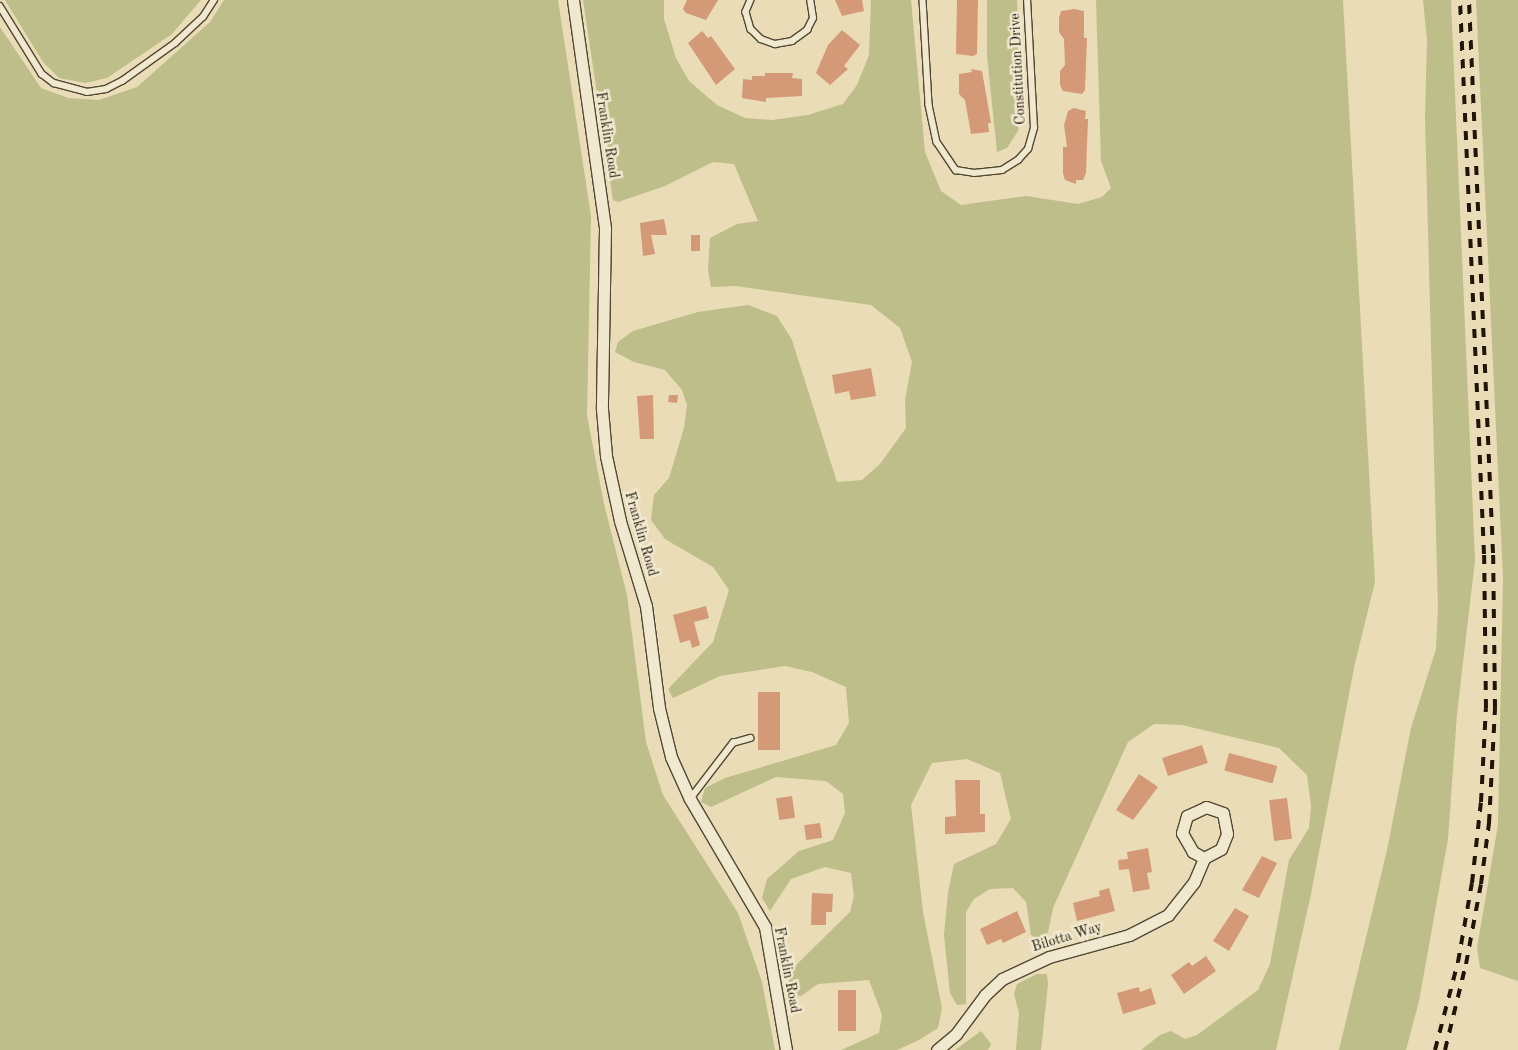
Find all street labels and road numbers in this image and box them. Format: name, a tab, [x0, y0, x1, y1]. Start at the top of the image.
street label: Constitution Drive	[1007, 13, 1029, 125]
street label: Franklin Road	[592, 91, 622, 179]
street label: Franklin Road	[621, 490, 661, 578]
street label: Bilotta Way	[1030, 918, 1104, 956]
street label: Franklin Road	[770, 926, 804, 1014]

